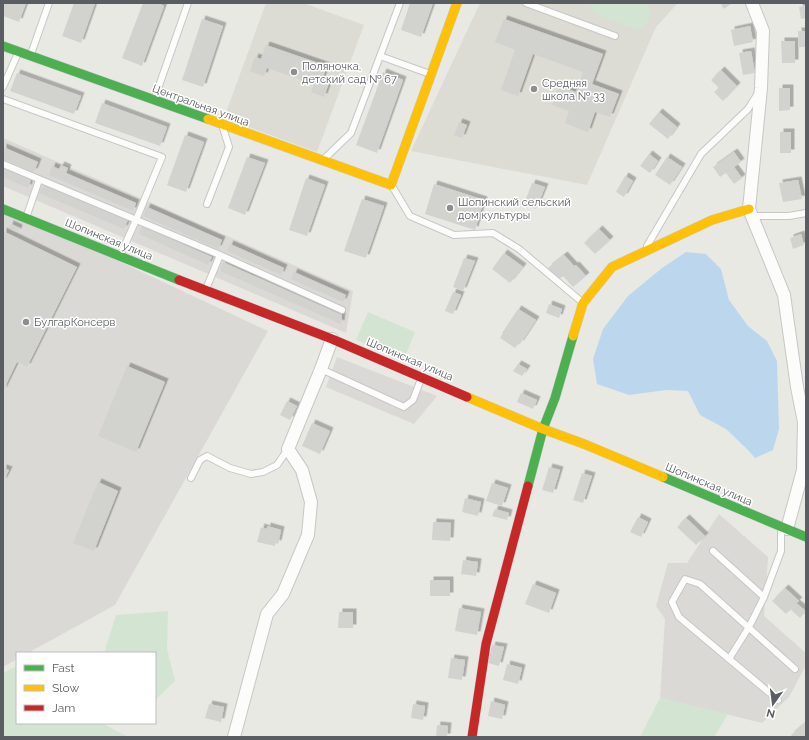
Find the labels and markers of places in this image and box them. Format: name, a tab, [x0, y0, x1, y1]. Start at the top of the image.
place label: Поляночка, детский сад № 67	[302, 60, 397, 86]
marker: Поляночка, детский сад № 67	[289, 67, 299, 77]
place label: Средняя школа № 33	[542, 77, 605, 103]
marker: Средняя школа № 33	[529, 84, 539, 94]
place label: Шопинский сельский дом культуры	[458, 196, 571, 222]
marker: Шопинский сельский дом культуры	[445, 203, 455, 213]
place label: БулгарКонсерв	[34, 316, 115, 329]
marker: БулгарКонсерв	[21, 317, 31, 327]

